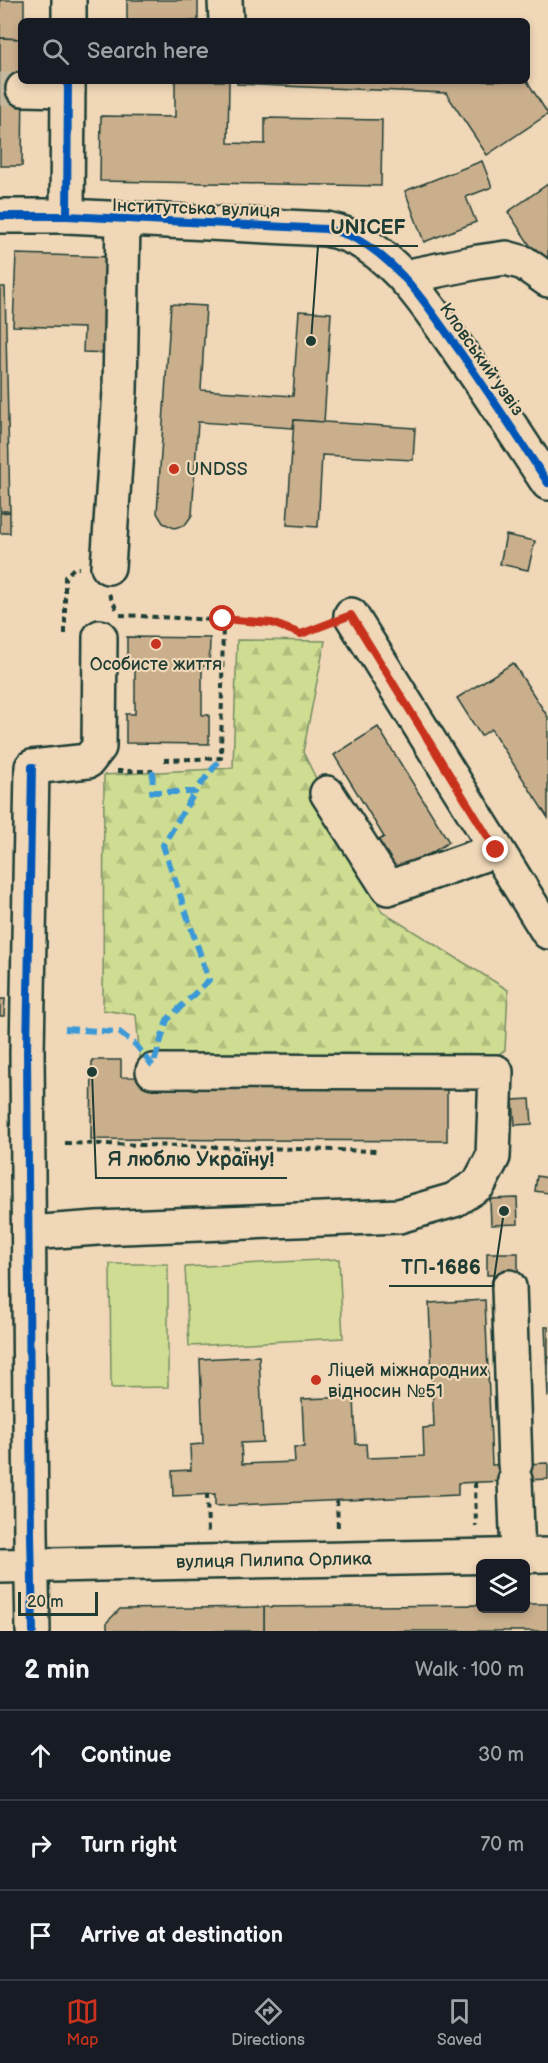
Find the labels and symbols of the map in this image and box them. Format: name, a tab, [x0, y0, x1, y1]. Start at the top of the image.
street label: Інститутська вулиця	[112, 195, 280, 222]
callout: UNICEF	[318, 208, 418, 246]
text: UNICEF	[330, 216, 406, 240]
street label: Кловський узвіз	[435, 299, 528, 420]
place label: UNDSS	[186, 459, 248, 480]
marker: UNDSS	[167, 462, 181, 476]
route start	[209, 605, 235, 631]
marker: Особисте життя	[149, 637, 163, 651]
place label: Особисте життя	[90, 654, 222, 675]
route end	[482, 836, 508, 862]
callout: Я люблю Україну!	[96, 1140, 287, 1178]
text: Я люблю Україну!	[108, 1148, 274, 1172]
callout: ТП-1686	[389, 1248, 493, 1286]
text: ТП-1686	[401, 1256, 481, 1280]
place label: Ліцей міжнародних відносин №51	[327, 1360, 488, 1402]
marker: Ліцей міжнародних відносин №51	[309, 1373, 323, 1387]
street label: вулиця Пилипа Орлика	[176, 1548, 373, 1573]
scale bar	[18, 1589, 98, 1616]

